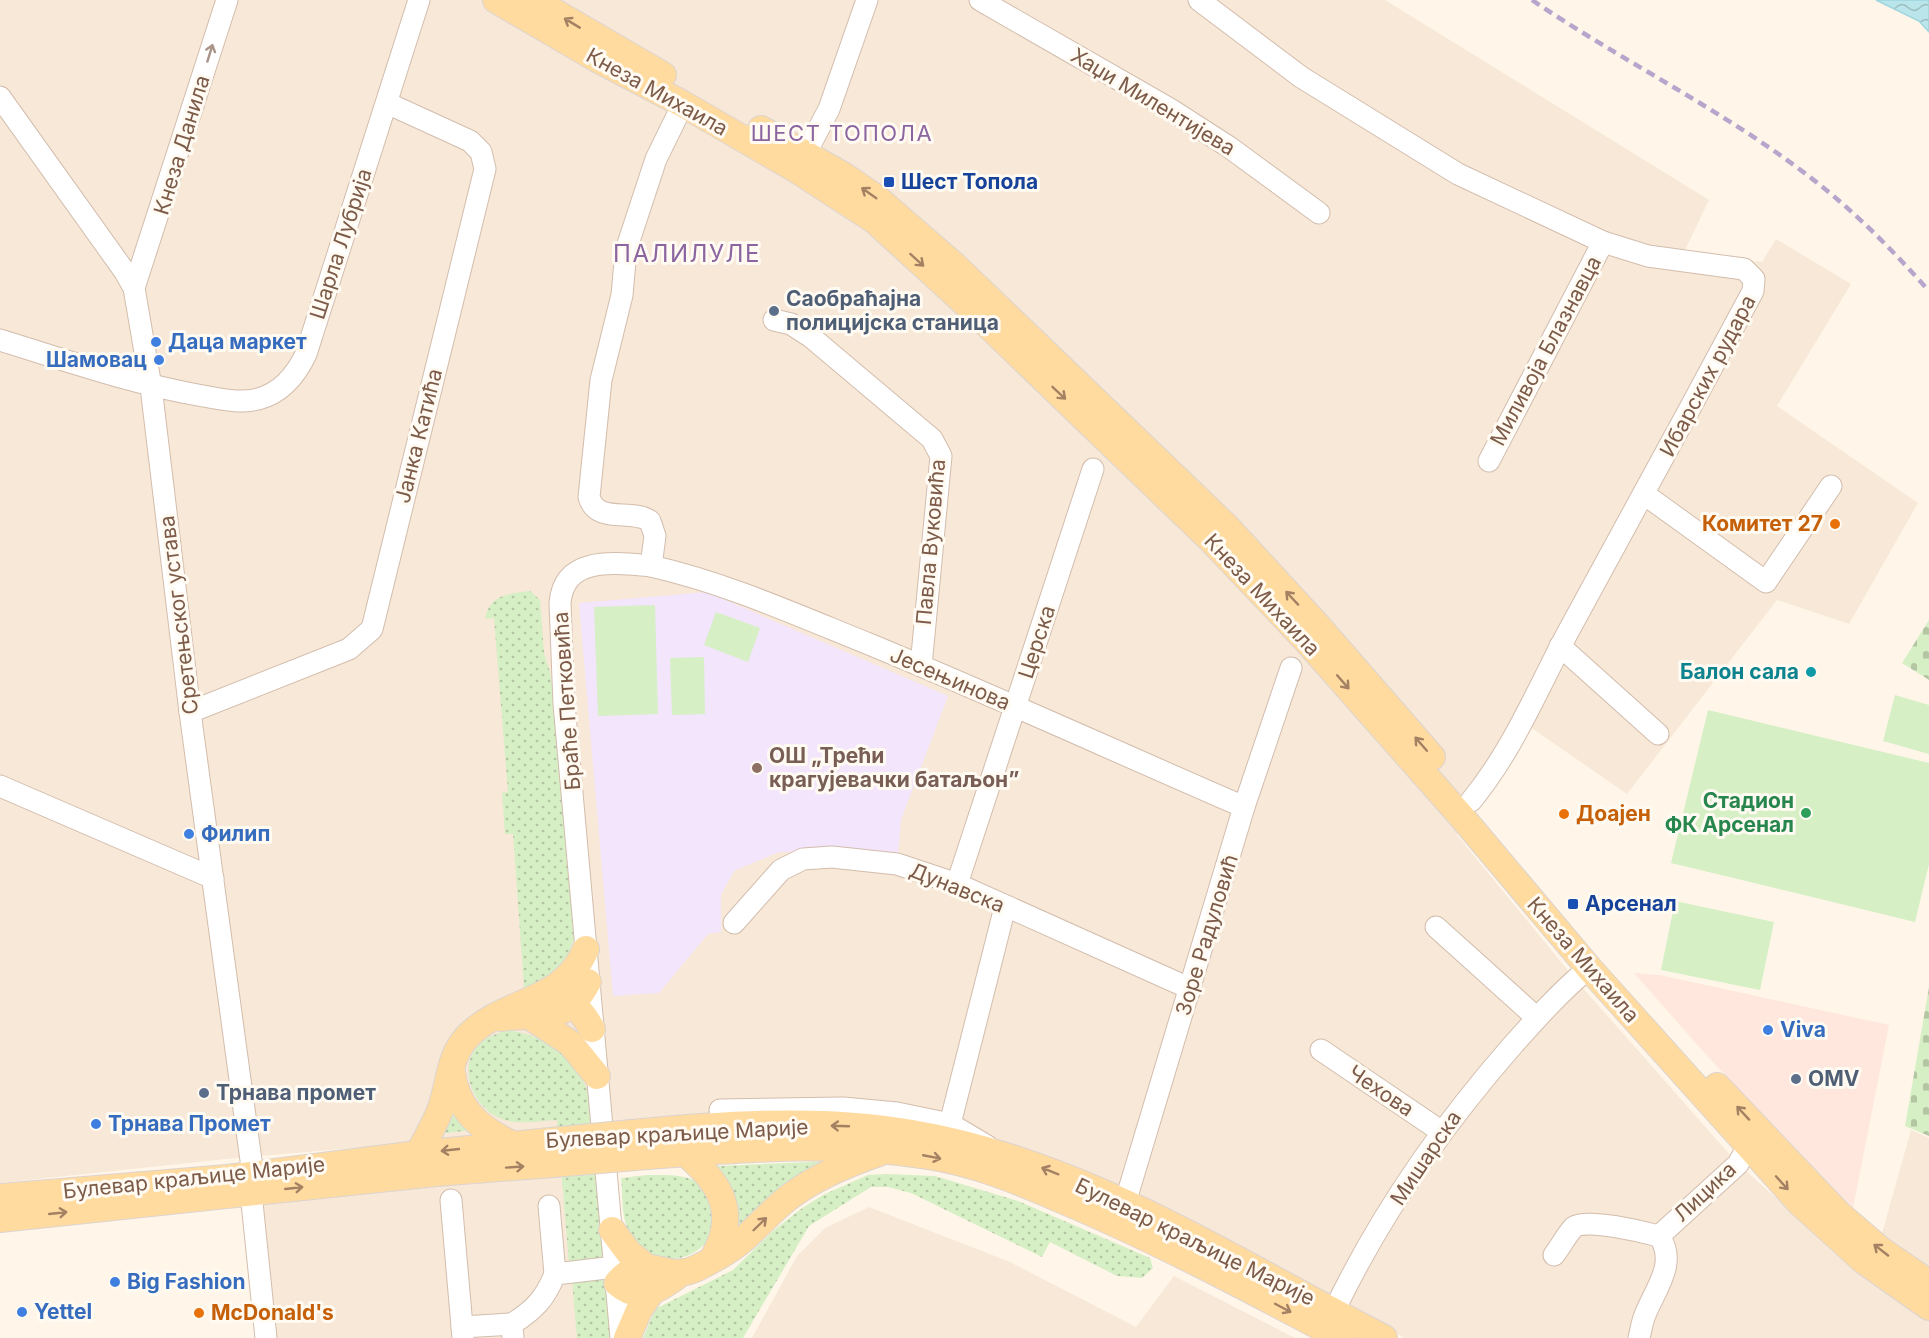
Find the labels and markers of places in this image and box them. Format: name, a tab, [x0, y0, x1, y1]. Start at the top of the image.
place label: Шест Топола	[901, 169, 1038, 194]
marker: Шест Топола	[882, 175, 896, 189]
place label: Саобраћајна полицијска станица	[786, 286, 999, 335]
marker: Саобраћајна полицијска станица	[767, 304, 781, 318]
place label: Даца маркет	[168, 329, 307, 354]
marker: Даца маркет	[149, 335, 163, 349]
place label: Шамовац	[46, 347, 147, 372]
marker: Шамовац	[152, 353, 166, 367]
place label: Комитет 27	[1702, 511, 1823, 536]
marker: Комитет 27	[1828, 517, 1842, 531]
place label: Балон сала	[1680, 659, 1799, 684]
marker: Балон сала	[1804, 665, 1818, 679]
place label: ОШ „Трећи крагујевачки батаљон”	[769, 743, 1019, 792]
marker: ОШ „Трећи крагујевачки батаљон”	[750, 761, 764, 775]
place label: Стадион ФК Арсенал	[1665, 788, 1794, 837]
place label: Доајен	[1576, 801, 1651, 826]
marker: Стадион ФК Арсенал	[1799, 806, 1813, 820]
marker: Доајен	[1557, 807, 1571, 821]
place label: Филип	[201, 821, 270, 846]
marker: Филип	[182, 827, 196, 841]
place label: Арсенал	[1585, 891, 1677, 916]
marker: Арсенал	[1566, 897, 1580, 911]
place label: Viva	[1780, 1017, 1826, 1042]
marker: Viva	[1761, 1023, 1775, 1037]
place label: OMV	[1808, 1066, 1860, 1091]
marker: OMV	[1789, 1072, 1803, 1086]
place label: Трнава промет	[216, 1080, 376, 1105]
marker: Трнава промет	[197, 1086, 211, 1100]
place label: Трнава Промет	[108, 1111, 271, 1136]
marker: Трнава Промет	[89, 1117, 103, 1131]
place label: Big Fashion	[127, 1269, 245, 1294]
marker: Big Fashion	[108, 1275, 122, 1289]
place label: Yettel	[34, 1299, 92, 1324]
place label: McDonald's	[211, 1300, 334, 1325]
marker: Yettel	[15, 1305, 29, 1319]
marker: McDonald's	[192, 1306, 206, 1320]

